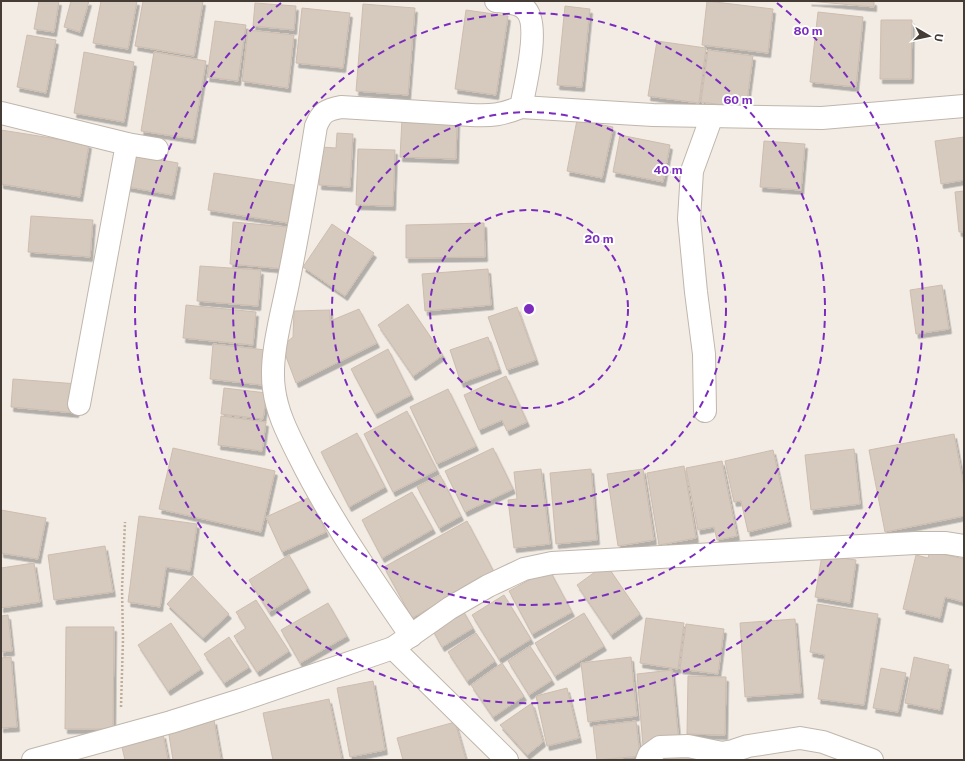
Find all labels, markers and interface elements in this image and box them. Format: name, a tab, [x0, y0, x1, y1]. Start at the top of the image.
north arrow	[909, 16, 949, 56]
text: 80 m	[793, 24, 823, 38]
text: U	[932, 33, 945, 42]
text: 60 m	[723, 93, 753, 107]
text: 40 m	[653, 163, 683, 177]
text: 20 m	[585, 232, 614, 246]
centre of rings	[522, 302, 536, 316]

